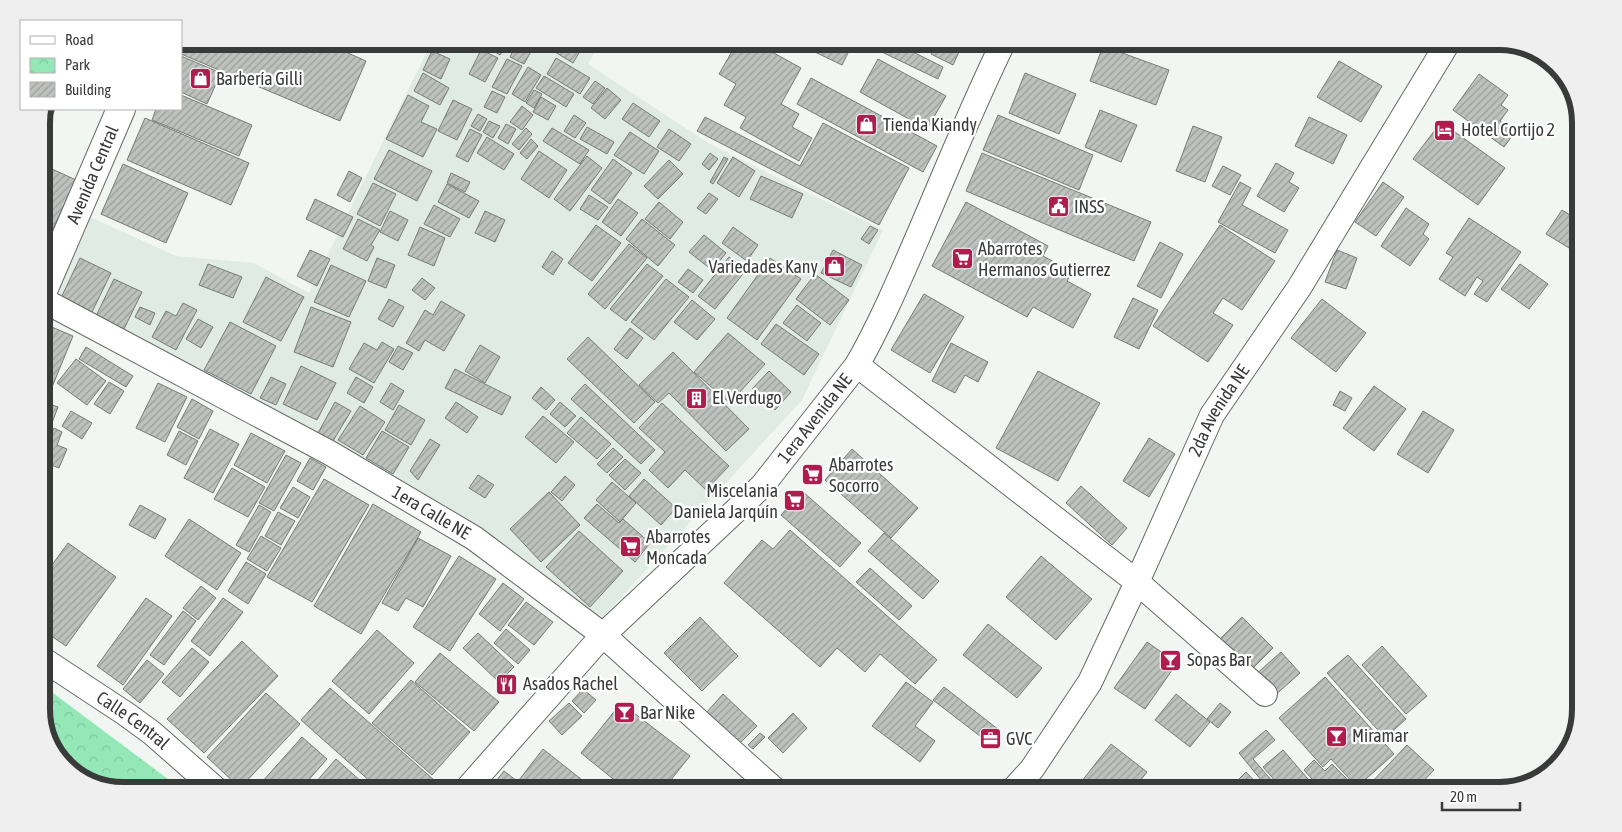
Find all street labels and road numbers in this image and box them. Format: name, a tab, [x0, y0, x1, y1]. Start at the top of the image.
street label: Avenida Central	[62, 122, 123, 227]
street label: 2da Avenida NE	[1184, 360, 1253, 459]
street label: 1era Avenida NE	[773, 369, 856, 467]
street label: 1era Calle NE	[389, 481, 475, 544]
street label: Calle Central	[93, 687, 174, 753]

